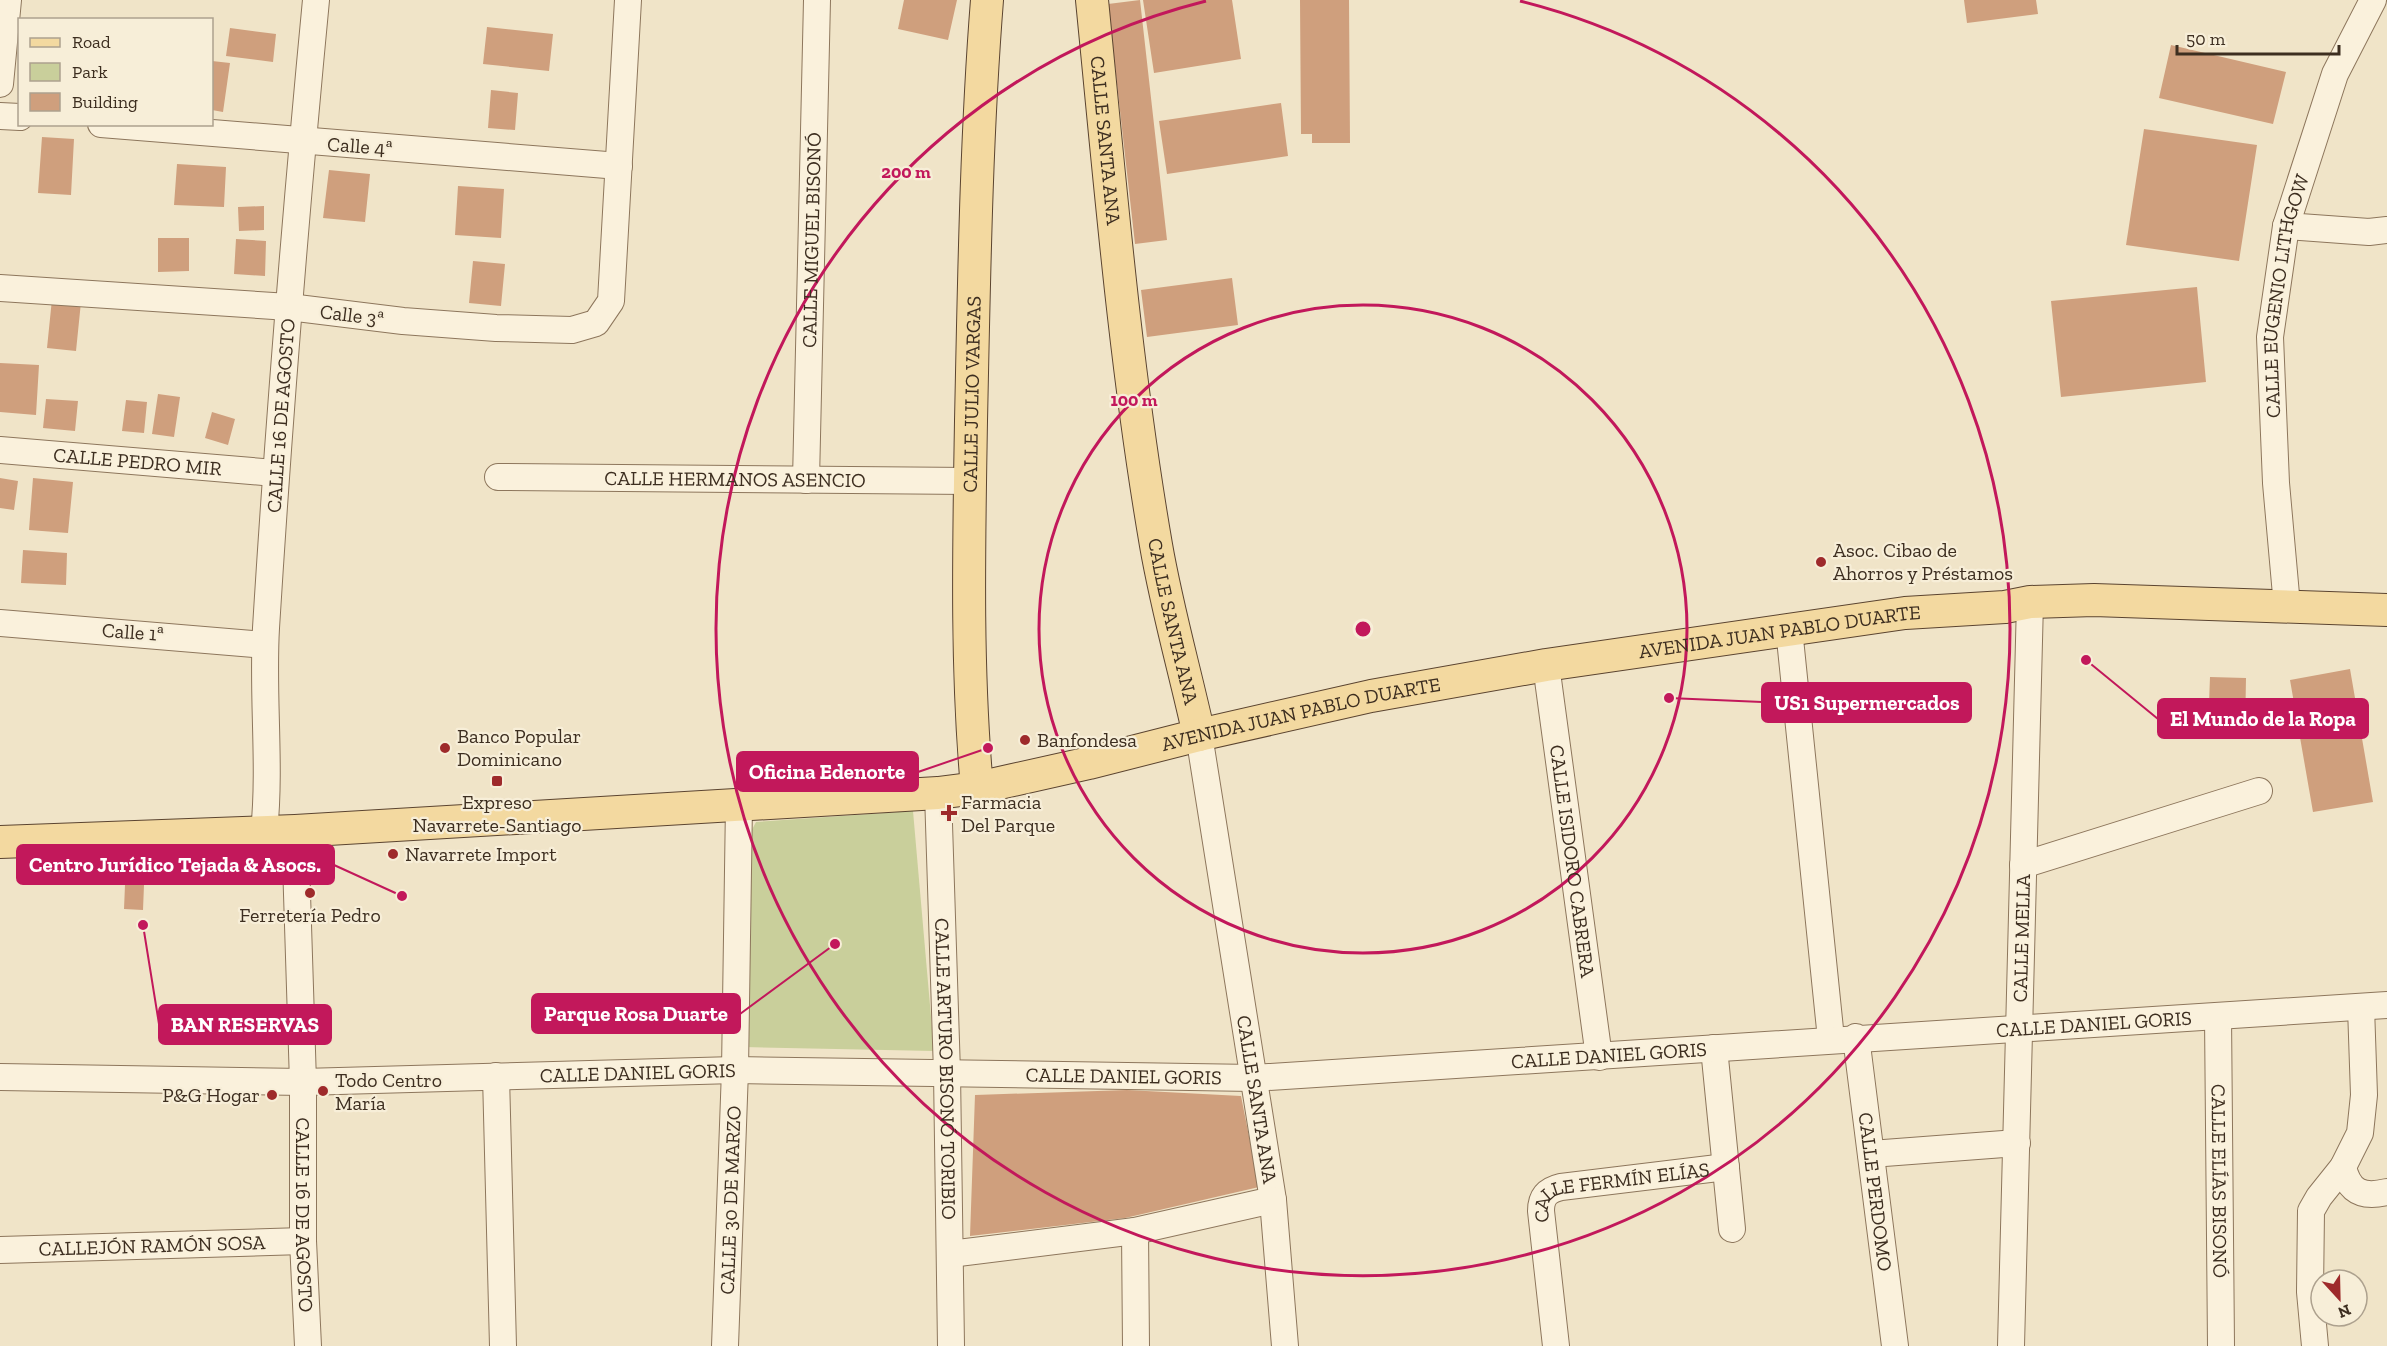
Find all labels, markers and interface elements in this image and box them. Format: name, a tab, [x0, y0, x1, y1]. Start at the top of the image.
legend	[18, 18, 213, 126]
scale bar	[2177, 18, 2339, 56]
text: 50 m	[2186, 28, 2226, 50]
text: Road	[72, 31, 111, 53]
street label: CALLE SANTA ANA	[1085, 55, 1126, 227]
text: Park	[72, 61, 108, 83]
text: Building	[72, 91, 138, 113]
street label: Calle 4ª	[327, 132, 393, 160]
street label: CALLE MIGUEL BISONÓ	[797, 132, 826, 348]
text: 200 m	[881, 161, 931, 183]
street label: CALLE EUGENIO LITHGOW	[2257, 171, 2314, 419]
street label: CALLE JULIO VARGAS	[958, 296, 986, 493]
street label: Calle 3ª	[319, 299, 385, 331]
street label: CALLE 16 DE AGOSTO	[262, 317, 300, 514]
text: 100 m	[1110, 389, 1158, 411]
street label: CALLE PEDRO MIR	[52, 443, 223, 481]
street label: CALLE HERMANOS ASENCIO	[604, 466, 866, 492]
street label: CALLE SANTA ANA	[1143, 536, 1204, 708]
place label: Asoc. Cibao de Ahorros y Préstamos	[1833, 538, 2013, 585]
marker: Asoc. Cibao de Ahorros y Préstamos	[1814, 555, 1828, 569]
street label: AVENIDA JUAN PABLO DUARTE	[1637, 600, 1921, 663]
street label: Calle 1ª	[101, 618, 165, 646]
centre of rings	[1353, 619, 1373, 639]
street label: AVENIDA JUAN PABLO DUARTE	[1159, 672, 1442, 756]
callout: US1 Supermercados	[1762, 683, 1971, 722]
text: US1 Supermercados	[1774, 690, 1960, 715]
callout: El Mundo de la Ropa	[2158, 699, 2368, 738]
text: El Mundo de la Ropa	[2170, 706, 2356, 731]
place label: Banco Popular Dominicano	[457, 724, 581, 771]
place label: Banfondesa	[1037, 728, 1137, 752]
marker: Banfondesa	[1018, 733, 1032, 747]
marker: Banco Popular Dominicano	[438, 741, 452, 755]
street label: CALLE ISIDORO CABRERA	[1545, 743, 1600, 980]
callout: Oficina Edenorte	[737, 752, 918, 791]
text: Oficina Edenorte	[749, 759, 905, 784]
marker: Expreso Navarrete-Santiago	[490, 774, 504, 788]
place label: Expreso Navarrete-Santiago	[412, 790, 582, 837]
place label: Farmacia Del Parque	[961, 790, 1055, 837]
marker: Farmacia Del Parque	[942, 806, 956, 820]
place label: Navarrete Import	[405, 842, 557, 866]
callout: Centro Jurídico Tejada & Asocs.	[17, 845, 334, 884]
marker: Navarrete Import	[386, 847, 400, 861]
text: Centro Jurídico Tejada & Asocs.	[29, 852, 321, 877]
street label: CALLE MELLA	[2008, 873, 2035, 1003]
marker: Ferretería Pedro	[303, 886, 317, 900]
place label: Ferretería Pedro	[239, 903, 381, 927]
street label: CALLE ARTURO BISONÓ TORIBIO	[930, 918, 961, 1220]
callout: Parque Rosa Duarte	[532, 994, 740, 1033]
text: Parque Rosa Duarte	[544, 1001, 728, 1026]
callout: BAN RESERVAS	[159, 1005, 331, 1044]
street label: CALLE DANIEL GORIS	[1995, 1006, 2193, 1042]
text: BAN RESERVAS	[171, 1012, 319, 1037]
street label: CALLE SANTA ANA	[1232, 1014, 1282, 1186]
street label: CALLE DANIEL GORIS	[1510, 1037, 1708, 1073]
street label: CALLE DANIEL GORIS	[540, 1058, 736, 1087]
street label: CALLE DANIEL GORIS	[1026, 1062, 1222, 1090]
place label: Todo Centro María	[335, 1068, 442, 1115]
place label: P&G Hogar	[162, 1083, 260, 1107]
marker: Todo Centro María	[316, 1084, 330, 1098]
street label: CALLE ELÍAS BISONÓ	[2207, 1084, 2232, 1278]
marker: P&G Hogar	[265, 1088, 279, 1102]
street label: CALLE 30 DE MARZO	[715, 1105, 746, 1295]
street label: CALLE PERDOMO	[1854, 1111, 1897, 1273]
street label: CALLE 16 DE AGOSTO	[291, 1117, 318, 1313]
street label: CALLE FERMÍN ELÍAS	[1529, 1157, 1711, 1224]
street label: CALLEJÓN RAMÓN SOSA	[38, 1230, 267, 1261]
north arrow	[2309, 1268, 2369, 1328]
text: N	[2335, 1300, 2354, 1323]

